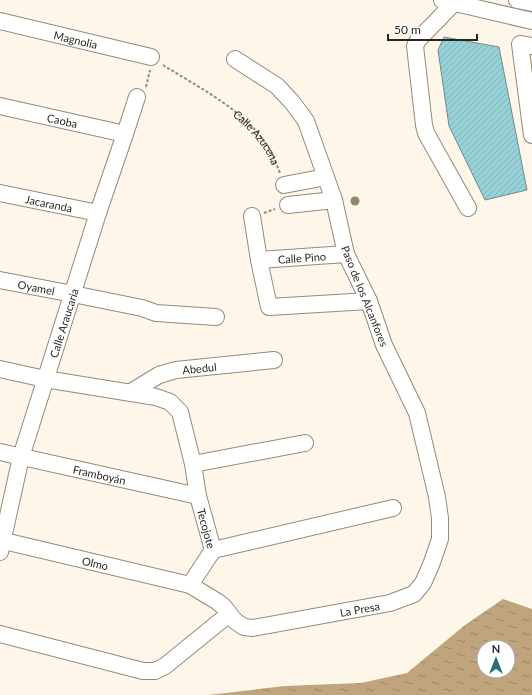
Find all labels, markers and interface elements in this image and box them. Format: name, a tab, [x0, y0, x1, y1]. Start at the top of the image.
scale bar	[388, 16, 477, 42]
text: 50 m	[394, 22, 421, 37]
street label: Magnolia	[53, 28, 99, 51]
street label: Calle Azucena	[231, 107, 283, 166]
street label: Caoba	[46, 110, 79, 130]
street label: Jacaranda	[24, 192, 74, 214]
street label: Paso de los Alcanfores	[339, 244, 391, 349]
street label: Calle Pino	[277, 249, 326, 265]
street label: Oyamel	[17, 277, 56, 297]
street label: Calle Araucaria	[46, 286, 80, 359]
street label: Abedul	[182, 359, 217, 376]
street label: Framboyán	[72, 462, 127, 486]
street label: Tecojote	[195, 507, 219, 550]
street label: Olmo	[81, 553, 110, 572]
street label: La Presa	[339, 599, 381, 619]
north arrow	[476, 639, 516, 679]
text: N	[492, 642, 500, 655]

